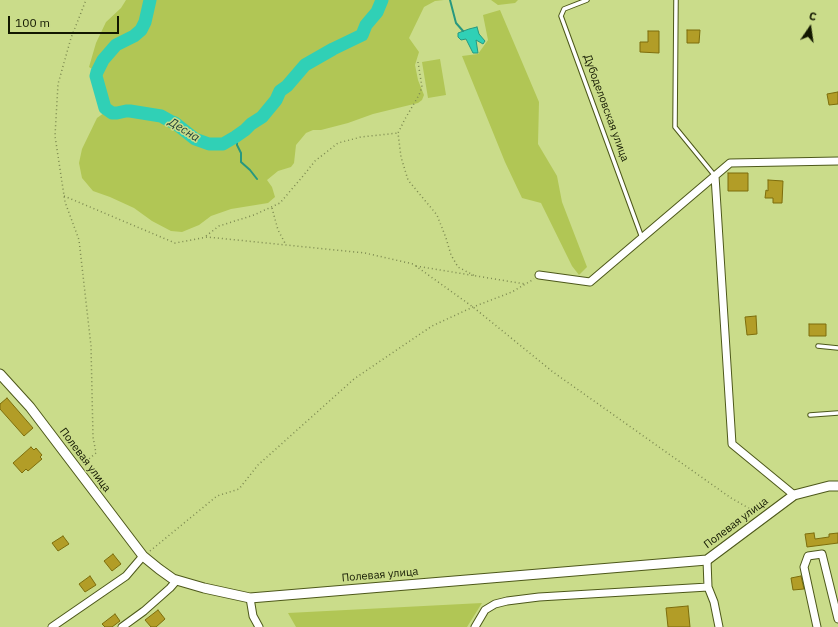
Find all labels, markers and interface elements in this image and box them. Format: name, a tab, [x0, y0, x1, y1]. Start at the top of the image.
scale bar	[10, 8, 121, 34]
north arrow	[790, 8, 830, 48]
text: С	[808, 9, 818, 24]
text: 100 m	[15, 15, 50, 30]
street label: Дубоделовская улица	[580, 53, 632, 163]
water label: Десна	[166, 115, 202, 145]
street label: Полевая улица	[57, 425, 113, 495]
street label: Полевая улица	[701, 495, 771, 551]
street label: Полевая улица	[341, 565, 419, 585]

